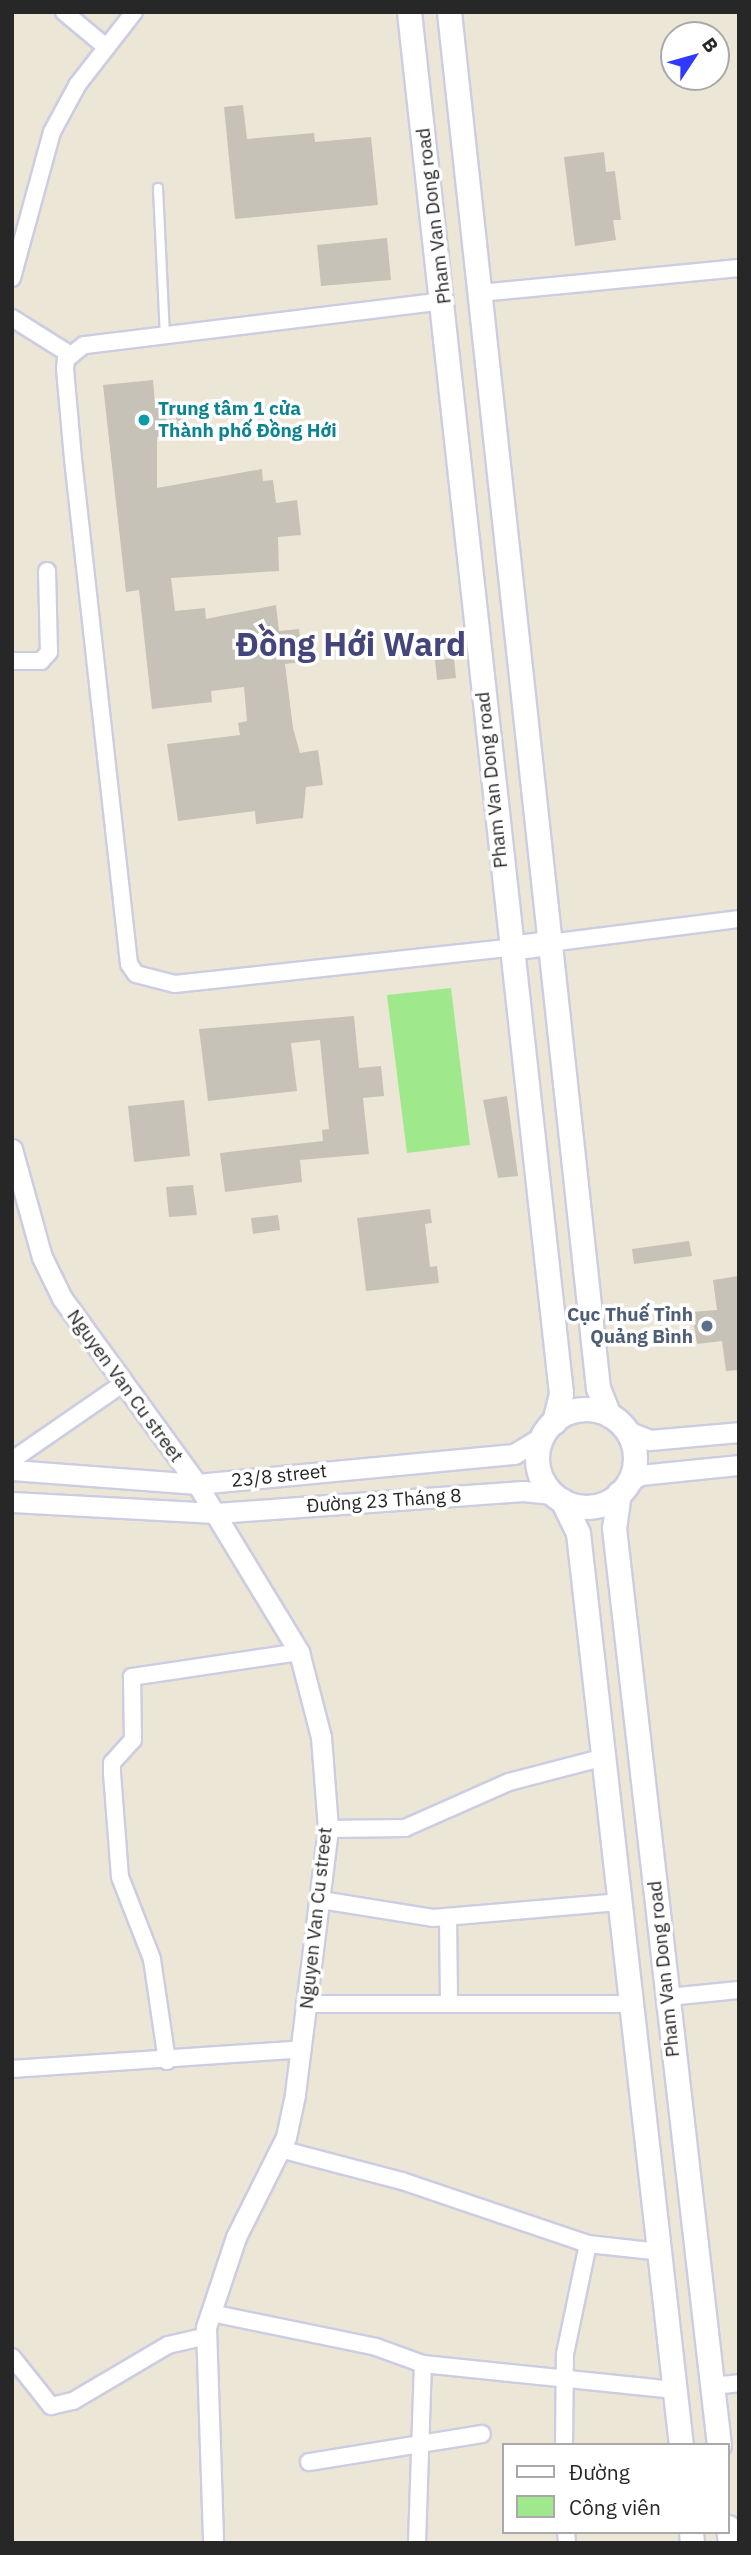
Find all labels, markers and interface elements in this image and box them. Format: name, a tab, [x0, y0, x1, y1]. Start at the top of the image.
north arrow	[660, 21, 730, 91]
text: B	[697, 33, 724, 57]
street label: Pham Van Dong road	[412, 127, 456, 305]
place label: Trung tâm 1 cửa Thành phố Đồng Hới	[158, 398, 337, 442]
marker: Trung tâm 1 cửa Thành phố Đồng Hới	[136, 412, 152, 428]
district label: Đồng Hới Ward	[236, 624, 466, 664]
street label: Pham Van Dong road	[471, 691, 513, 869]
place label: Cục Thuế Tỉnh Quảng Bình	[567, 1304, 693, 1348]
street label: Nguyen Van Cu street	[62, 1305, 188, 1467]
marker: Cục Thuế Tỉnh Quảng Bình	[699, 1318, 715, 1334]
street label: 23/8 street	[230, 1460, 328, 1492]
street label: Đường 23 Tháng 8	[306, 1484, 462, 1518]
street label: Nguyen Van Cu street	[295, 1826, 337, 2010]
street label: Pham Van Dong road	[643, 1880, 685, 2058]
legend	[503, 2443, 730, 2534]
text: Đường	[569, 2458, 630, 2486]
text: Công viên	[569, 2493, 661, 2521]

